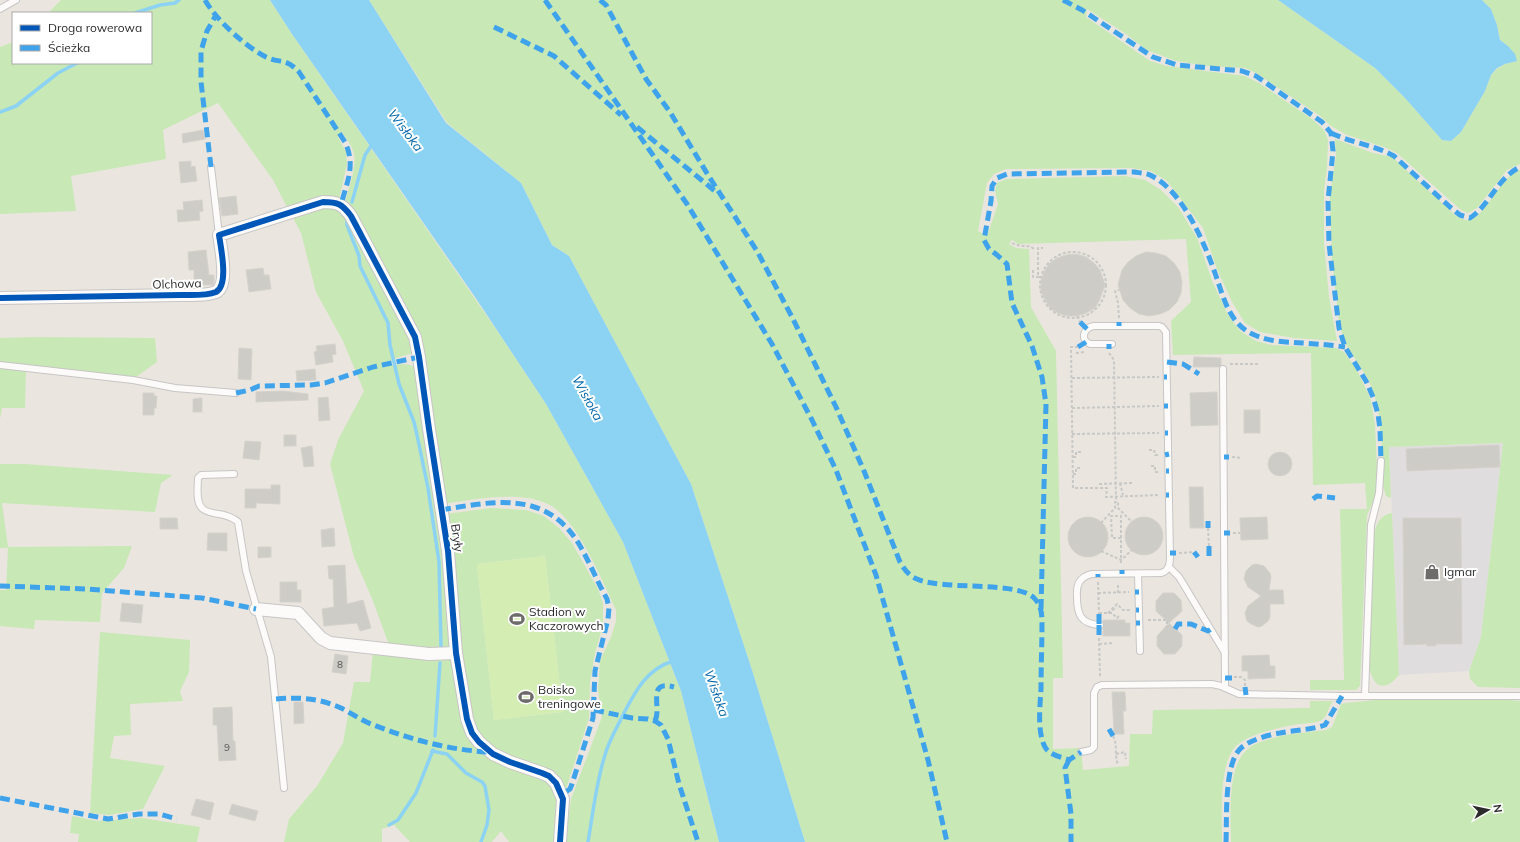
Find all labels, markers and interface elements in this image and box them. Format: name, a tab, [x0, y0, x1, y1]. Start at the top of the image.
legend	[12, 12, 152, 64]
text: Droga rowerowa	[48, 20, 142, 35]
text: Ścieżka	[48, 40, 90, 55]
water label: Wisłoka	[385, 106, 427, 155]
street label: Olchowa	[152, 275, 202, 292]
water label: Wisłoka	[569, 373, 607, 423]
street label: Bryły	[448, 523, 467, 554]
shop icon: Igmar	[1423, 563, 1441, 581]
place label: Igmar	[1444, 564, 1477, 579]
place label: Stadion w Kaczorowych	[529, 604, 604, 633]
sports icon: Stadion w Kaczorowych	[508, 610, 526, 628]
house number: 8	[337, 658, 343, 671]
water label: Wisłoka	[701, 667, 733, 719]
place label: Boisko treningowe	[538, 682, 601, 711]
sports icon: Boisko treningowe	[517, 688, 535, 706]
house number: 9	[224, 741, 230, 754]
north arrow	[1468, 790, 1508, 830]
text: N	[1490, 803, 1505, 814]

